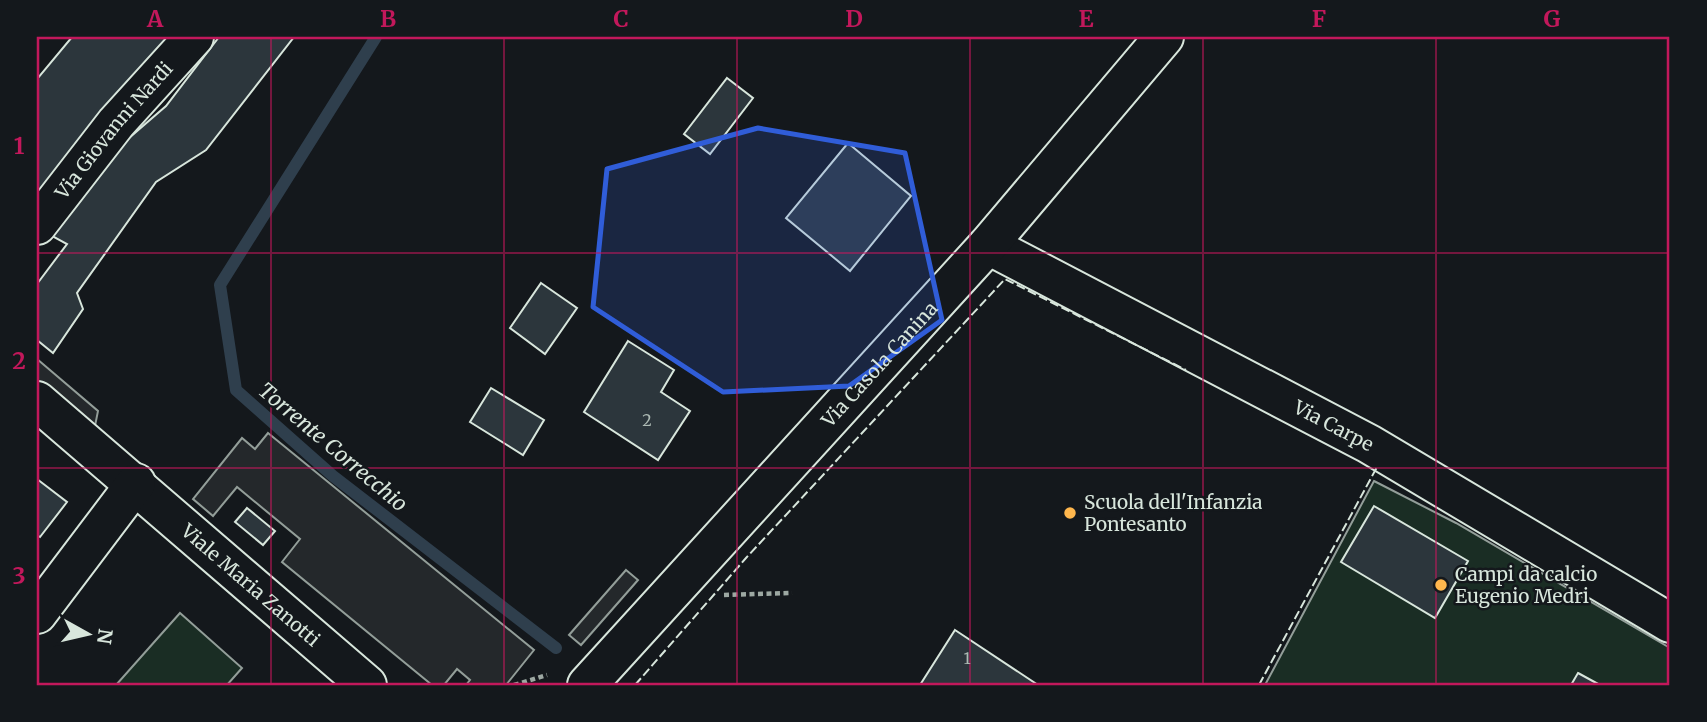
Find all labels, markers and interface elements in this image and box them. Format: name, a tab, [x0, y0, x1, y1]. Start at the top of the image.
text: A	[146, 4, 164, 33]
text: B	[380, 4, 396, 33]
text: C	[613, 4, 629, 33]
text: D	[845, 4, 863, 33]
text: E	[1078, 4, 1094, 33]
text: F	[1312, 4, 1326, 33]
text: G	[1544, 4, 1561, 33]
street label: Via Giovanni Nardi	[49, 57, 178, 204]
text: 1	[14, 131, 25, 160]
street label: Via Casola Canina	[815, 297, 943, 433]
text: 2	[12, 346, 26, 375]
water label: Torrente Correcchio	[253, 377, 413, 517]
street label: Via Carpe	[1289, 394, 1378, 456]
house number: 2	[642, 410, 652, 430]
place label: Scuola dell'Infanzia Pontesanto	[1084, 490, 1262, 536]
marker: Scuola dell'Infanzia Pontesanto	[1062, 505, 1078, 521]
street label: Viale Maria Zanotti	[176, 518, 325, 651]
text: 3	[12, 561, 26, 590]
place label: Campi da calcio Eugenio Medri	[1455, 562, 1597, 608]
marker: Campi da calcio Eugenio Medri	[1433, 577, 1449, 593]
north arrow	[52, 600, 122, 670]
text: N	[92, 627, 118, 645]
house number: 1	[963, 648, 971, 668]

